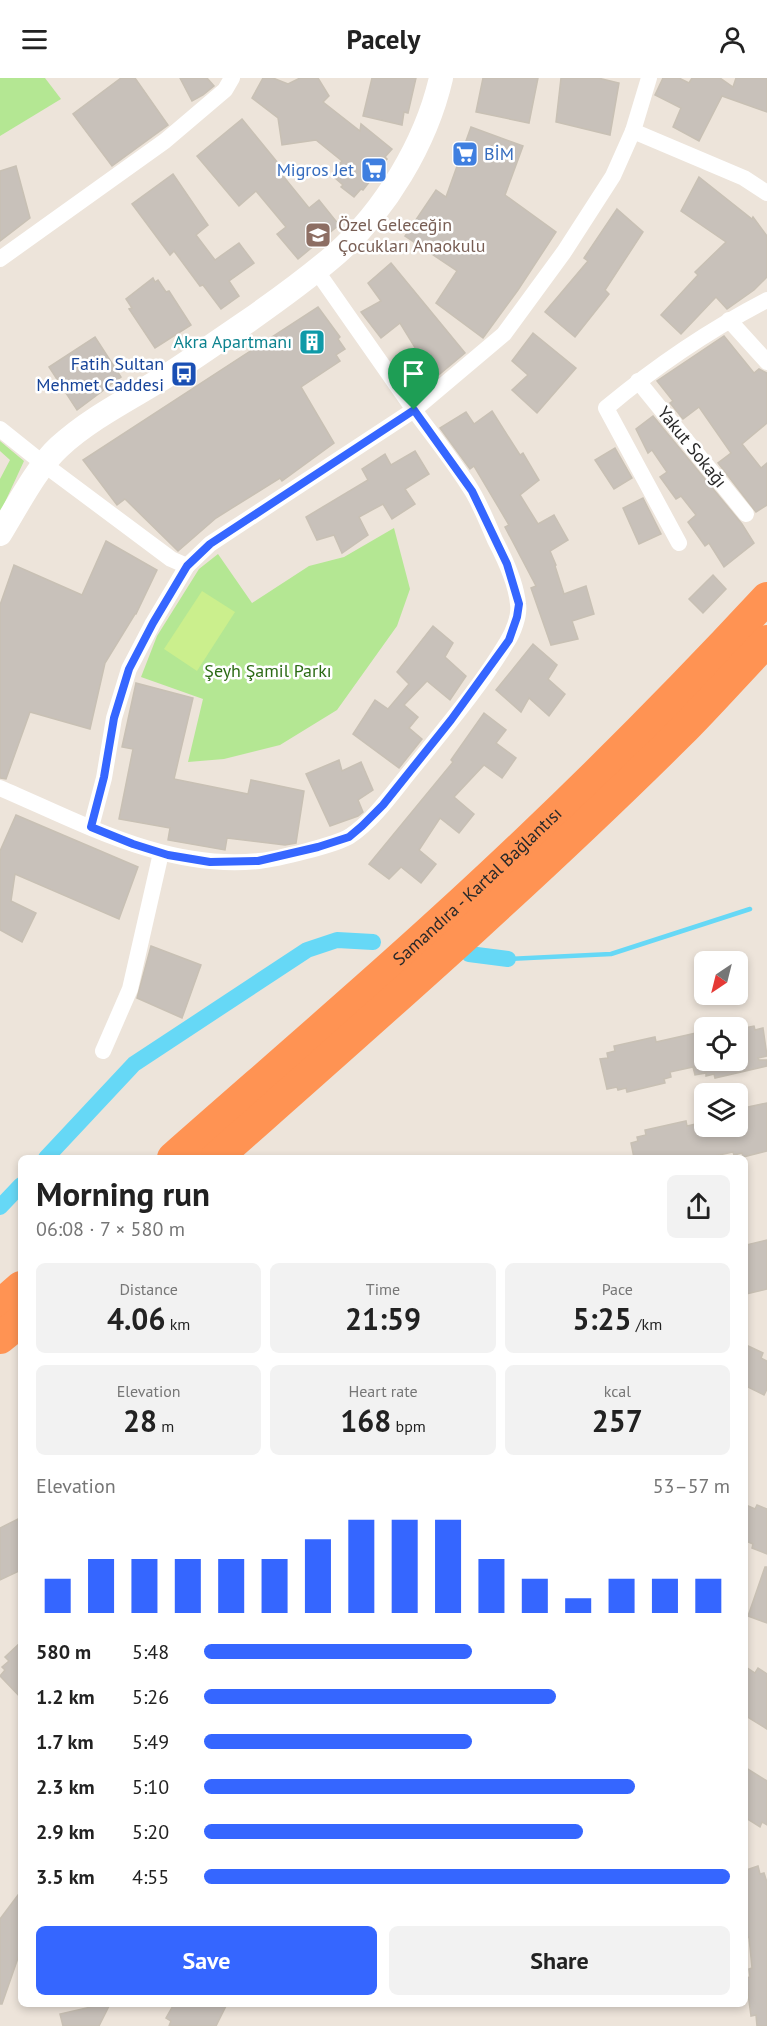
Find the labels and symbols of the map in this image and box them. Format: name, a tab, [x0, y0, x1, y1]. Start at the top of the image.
supermarket icon: BİM	[450, 139, 480, 169]
place label: BİM	[484, 142, 514, 165]
supermarket icon: Migros Jet	[359, 155, 389, 185]
place label: Migros Jet	[277, 158, 354, 181]
place label: Özel Geleceğin Çocukları Anaokulu	[338, 213, 485, 257]
school or university icon: Özel Geleceğin Çocukları Anaokulu	[303, 220, 333, 250]
building icon: Akra Apartmanı	[297, 327, 327, 357]
place label: Akra Apartmanı	[173, 330, 292, 353]
pin	[388, 348, 439, 410]
place label: Fatih Sultan Mehmet Caddesi	[36, 352, 164, 396]
bus stop icon: Fatih Sultan Mehmet Caddesi	[169, 359, 199, 389]
street label: Yakut Sokağı	[653, 401, 732, 492]
park label: Şeyh Şamil Parkı	[204, 659, 332, 682]
street label: Samandıra - Kartal Bağlantısı	[388, 802, 566, 970]
north arrow	[694, 951, 748, 1005]

